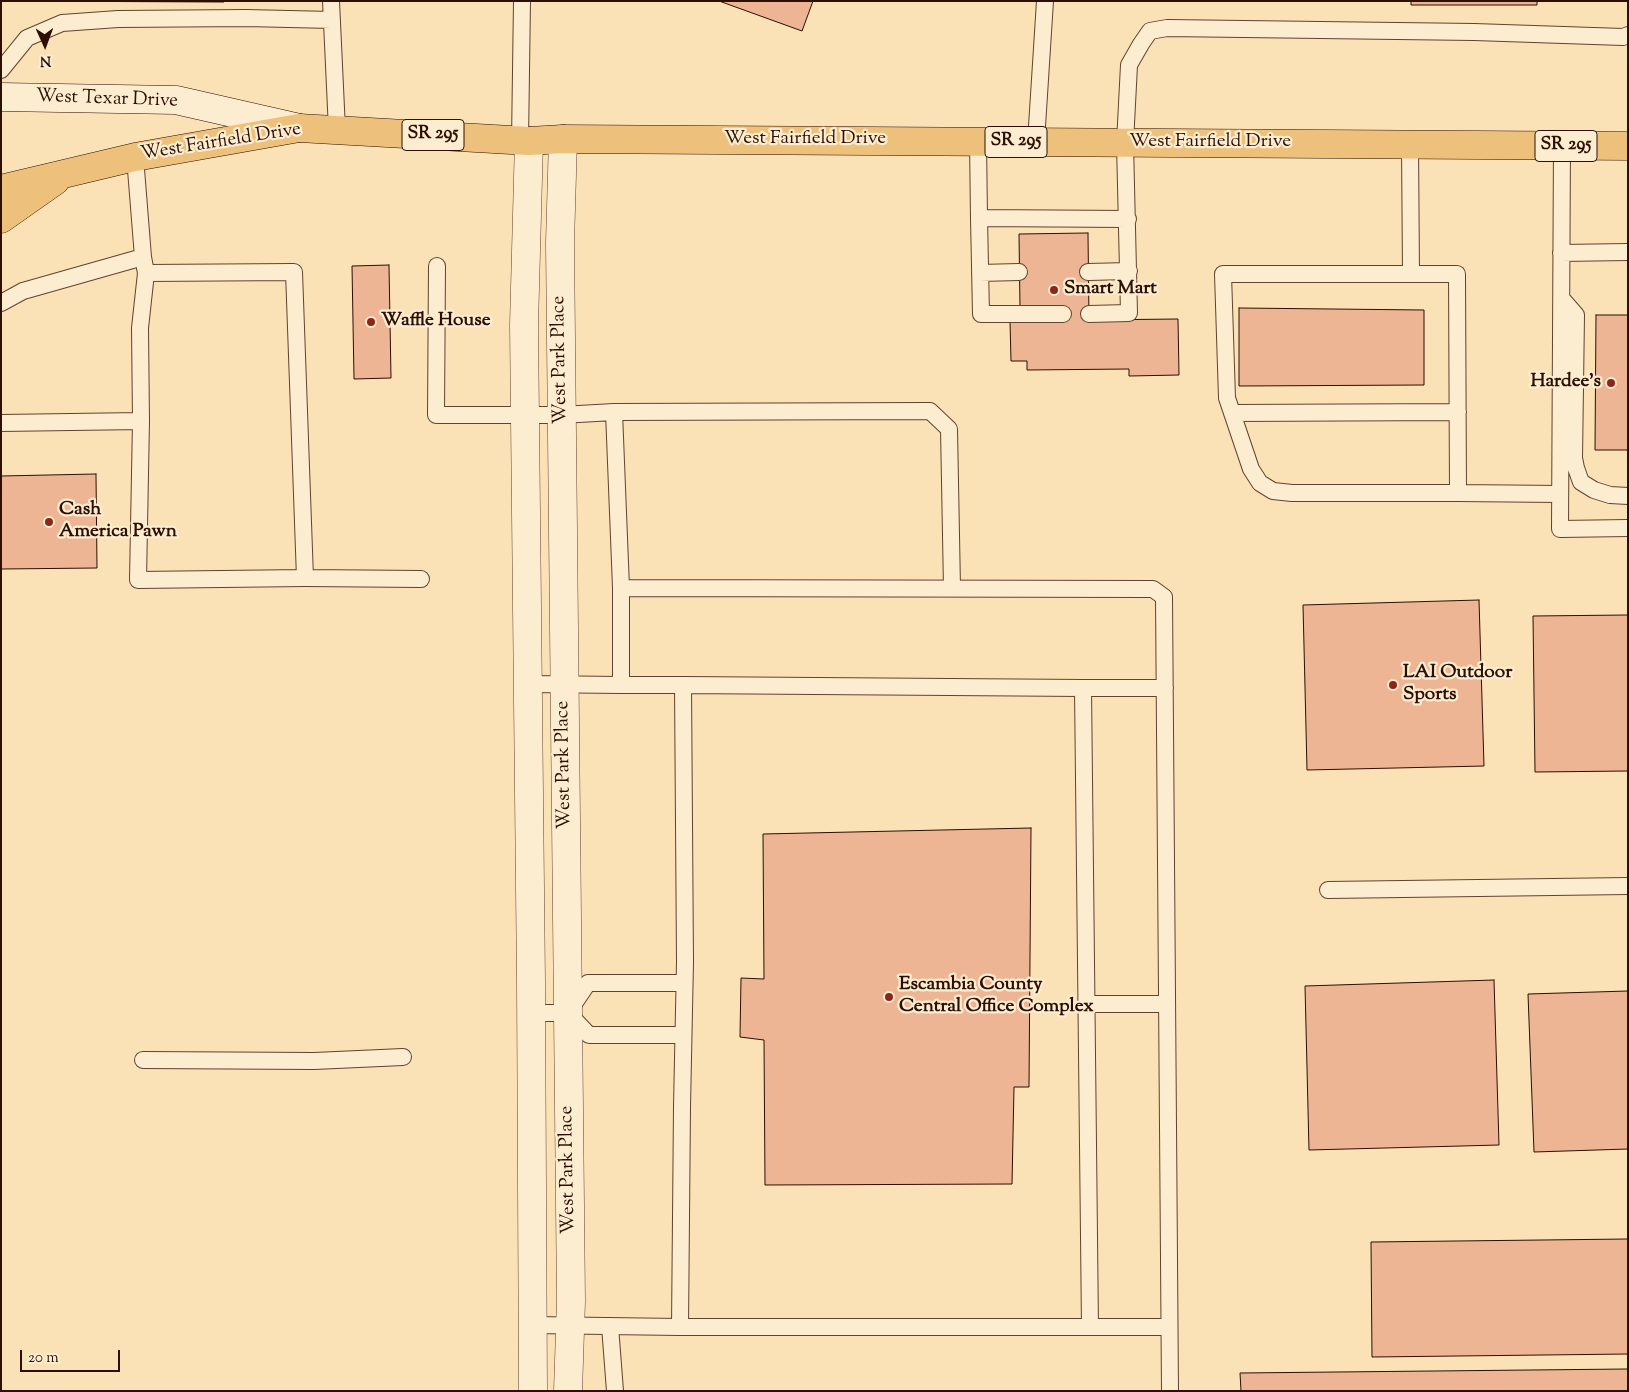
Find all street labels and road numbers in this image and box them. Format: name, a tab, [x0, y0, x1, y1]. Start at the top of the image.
street label: West Texar Drive	[36, 86, 178, 114]
street label: West Fairfield Drive	[139, 119, 303, 167]
road number: SR 295	[402, 120, 464, 150]
road number: SR 295	[985, 126, 1047, 158]
street label: West Fairfield Drive	[724, 129, 886, 151]
road number: SR 295	[1535, 130, 1597, 162]
street label: West Fairfield Drive	[1129, 132, 1291, 154]
street label: West Park Place	[548, 296, 574, 424]
street label: West Park Place	[552, 701, 578, 829]
street label: West Park Place	[556, 1106, 582, 1234]

